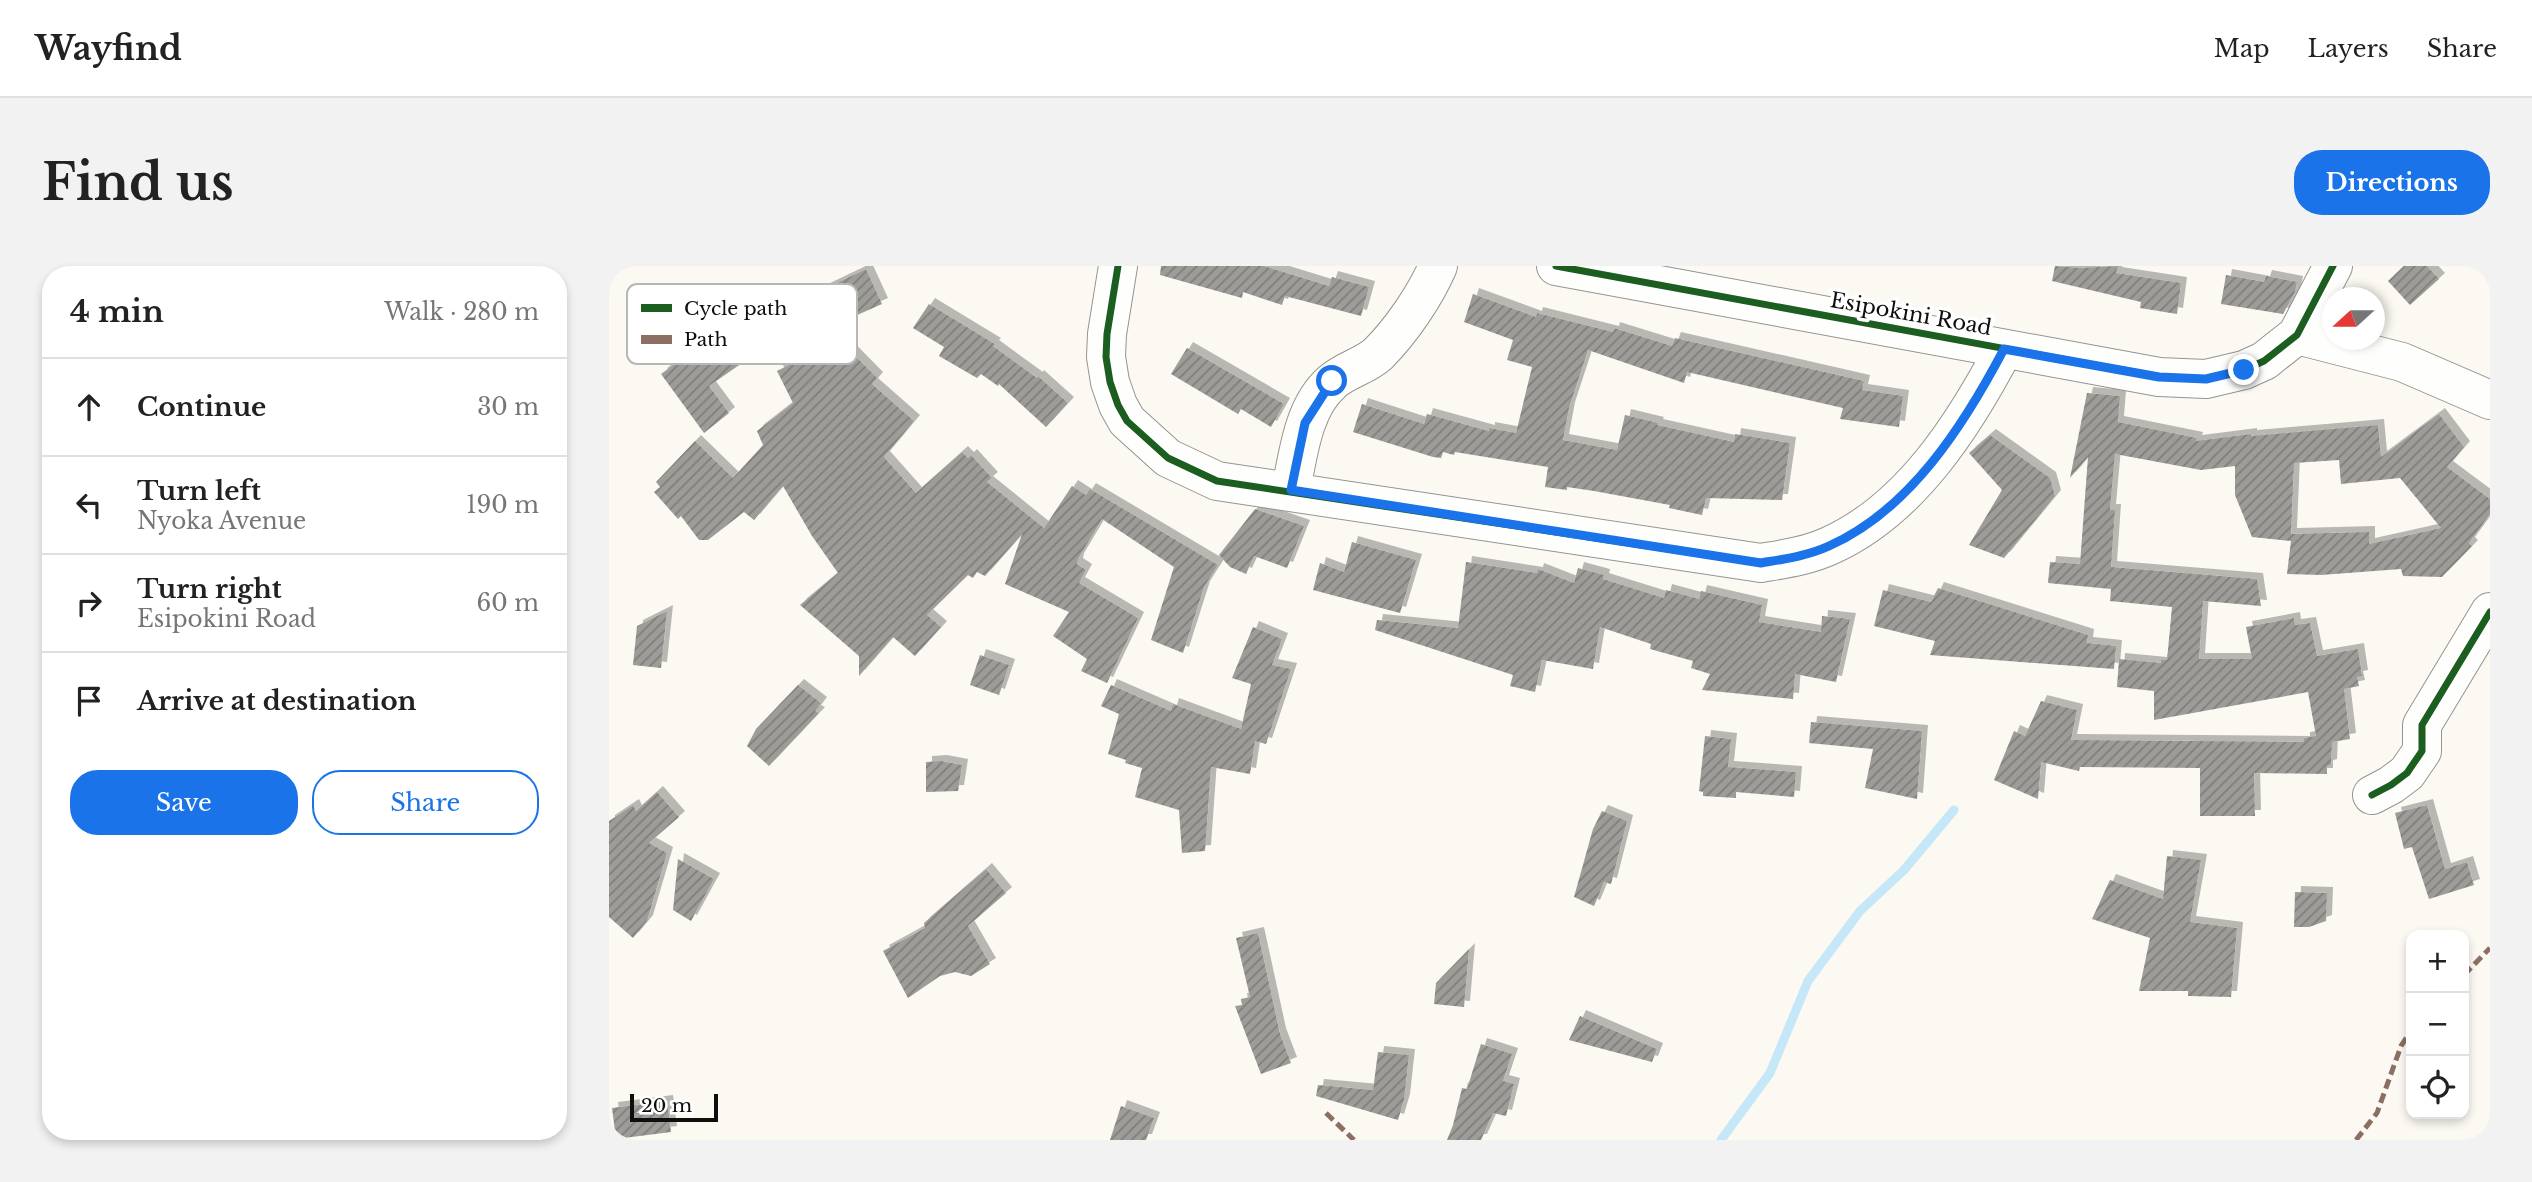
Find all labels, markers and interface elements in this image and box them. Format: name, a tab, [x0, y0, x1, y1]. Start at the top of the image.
text: Wayfind	[35, 28, 182, 69]
text: Map	[2214, 34, 2270, 63]
text: Layers	[2308, 34, 2389, 63]
text: Share	[2427, 34, 2497, 63]
button: Directions	[2294, 150, 2490, 215]
text: Find us	[42, 152, 234, 213]
legend	[627, 284, 857, 364]
street label: Esipokini Road	[1828, 287, 1994, 341]
north arrow	[2322, 287, 2385, 350]
text: 4 min	[70, 293, 164, 330]
text: Cycle path	[684, 297, 787, 320]
text: Walk · 280 m	[384, 298, 539, 326]
text: Path	[684, 328, 728, 351]
route end	[2228, 354, 2259, 385]
route start	[1316, 365, 1347, 396]
icon: ahead	[70, 388, 108, 426]
text: Continue	[137, 391, 266, 423]
text: 30 m	[477, 393, 539, 421]
text: Turn left	[137, 475, 261, 507]
icon: left	[70, 486, 108, 524]
text: 190 m	[466, 491, 539, 519]
text: Nyoka Avenue	[137, 507, 306, 535]
text: Turn right	[137, 573, 282, 605]
icon: right	[70, 584, 108, 622]
text: 60 m	[477, 589, 539, 617]
text: Esipokini Road	[137, 605, 316, 633]
icon: arrive	[70, 682, 108, 720]
text: Arrive at destination	[137, 685, 417, 717]
button: Save	[70, 770, 298, 835]
button: Share	[312, 770, 539, 835]
map controls	[2406, 930, 2469, 1119]
button: +	[2406, 930, 2469, 993]
button: −	[2406, 993, 2469, 1056]
button: locate	[2406, 1056, 2469, 1119]
scale bar	[630, 1091, 717, 1123]
text: 20 m	[641, 1094, 692, 1117]

